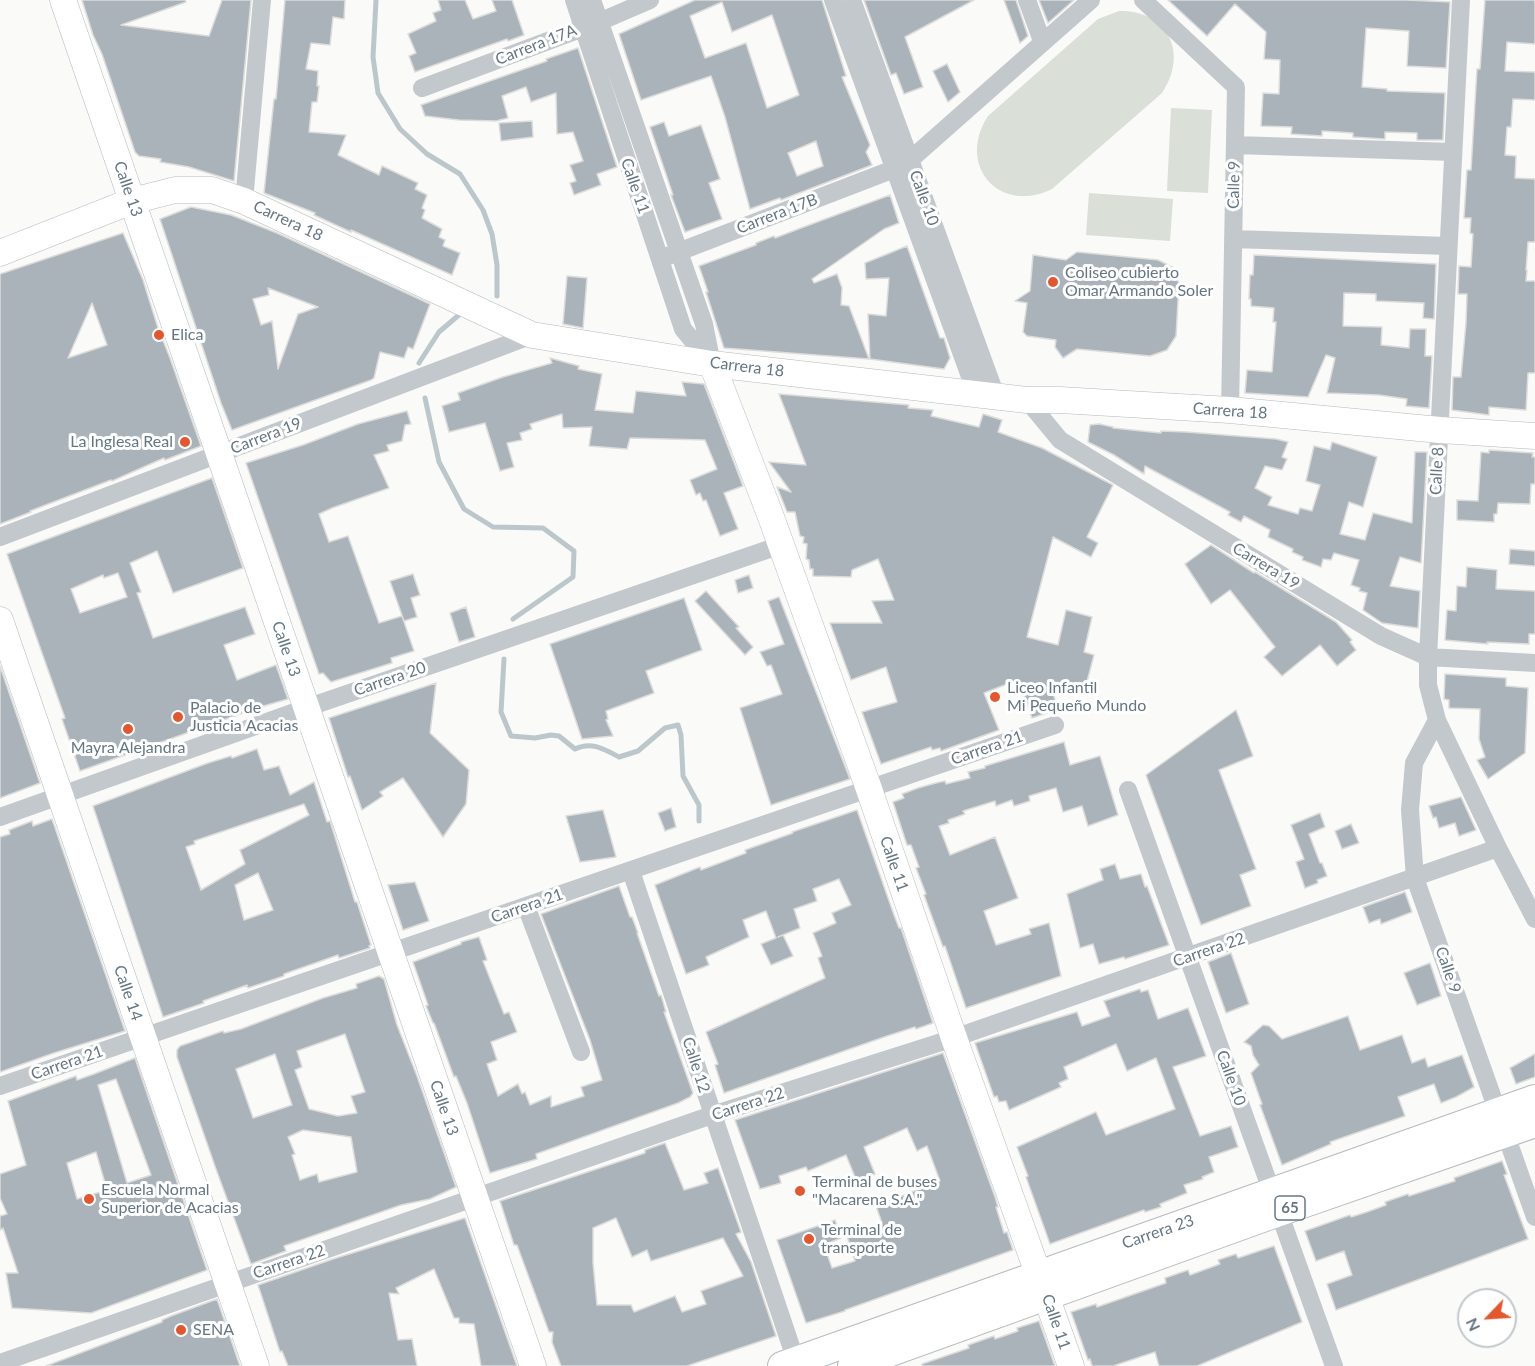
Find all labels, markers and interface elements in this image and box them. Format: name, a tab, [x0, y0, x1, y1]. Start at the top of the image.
street label: Carrera 17A	[493, 21, 579, 69]
street label: Calle 11	[617, 156, 653, 216]
street label: Calle 13	[110, 159, 146, 219]
street label: Calle 9	[1224, 161, 1244, 209]
street label: Calle 10	[905, 168, 943, 228]
street label: Carrera 17B	[734, 190, 820, 238]
street label: Carrera 18	[250, 197, 326, 245]
place label: Coliseo cubierto Omar Armando Soler	[1065, 263, 1213, 301]
marker: Coliseo cubierto Omar Armando Soler	[1046, 275, 1060, 289]
place label: Elica	[171, 325, 203, 345]
marker: Elica	[152, 328, 166, 342]
street label: Carrera 18	[709, 353, 785, 381]
street label: Carrera 18	[1192, 399, 1268, 423]
street label: Carrera 19	[228, 414, 304, 458]
place label: La Inglesa Real	[70, 432, 173, 452]
marker: La Inglesa Real	[178, 435, 192, 449]
street label: Calle 8	[1426, 447, 1448, 495]
street label: Carrera 19	[1229, 539, 1303, 593]
street label: Calle 13	[268, 619, 304, 679]
street label: Carrera 20	[352, 658, 428, 700]
place label: Liceo Infantil Mi Pequeño Mundo	[1007, 678, 1146, 716]
marker: Liceo Infantil Mi Pequeño Mundo	[988, 690, 1002, 704]
place label: Palacio de Justicia Acacias	[190, 698, 298, 736]
marker: Palacio de Justicia Acacias	[171, 710, 185, 724]
marker: Mayra Alejandra	[121, 722, 135, 736]
street label: Carrera 21	[949, 727, 1025, 769]
place label: Mayra Alejandra	[71, 738, 185, 758]
street label: Calle 11	[876, 834, 912, 894]
street label: Carrera 21	[489, 885, 565, 927]
street label: Carrera 22	[1171, 929, 1247, 971]
street label: Calle 9	[1431, 944, 1465, 996]
street label: Calle 14	[110, 963, 146, 1023]
street label: Calle 12	[678, 1035, 714, 1095]
street label: Carrera 21	[29, 1042, 105, 1084]
street label: Calle 10	[1212, 1048, 1250, 1108]
street label: Calle 13	[426, 1078, 462, 1138]
street label: Carrera 22	[710, 1083, 786, 1125]
place label: Terminal de buses "Macarena S.A."	[812, 1172, 937, 1210]
place label: Escuela Normal Superior de Acacias	[101, 1180, 239, 1218]
marker: Terminal de buses "Macarena S.A."	[793, 1184, 807, 1198]
marker: Escuela Normal Superior de Acacias	[82, 1192, 96, 1206]
road number: 65	[1275, 1196, 1305, 1220]
street label: Carrera 23	[1120, 1211, 1196, 1253]
place label: Terminal de transporte	[821, 1220, 902, 1258]
marker: Terminal de transporte	[802, 1232, 816, 1246]
street label: Carrera 22	[251, 1241, 327, 1283]
north arrow	[1457, 1288, 1517, 1348]
street label: Calle 11	[1038, 1292, 1074, 1352]
text: N	[1461, 1315, 1483, 1335]
place label: SENA	[193, 1320, 234, 1340]
marker: SENA	[174, 1323, 188, 1337]

